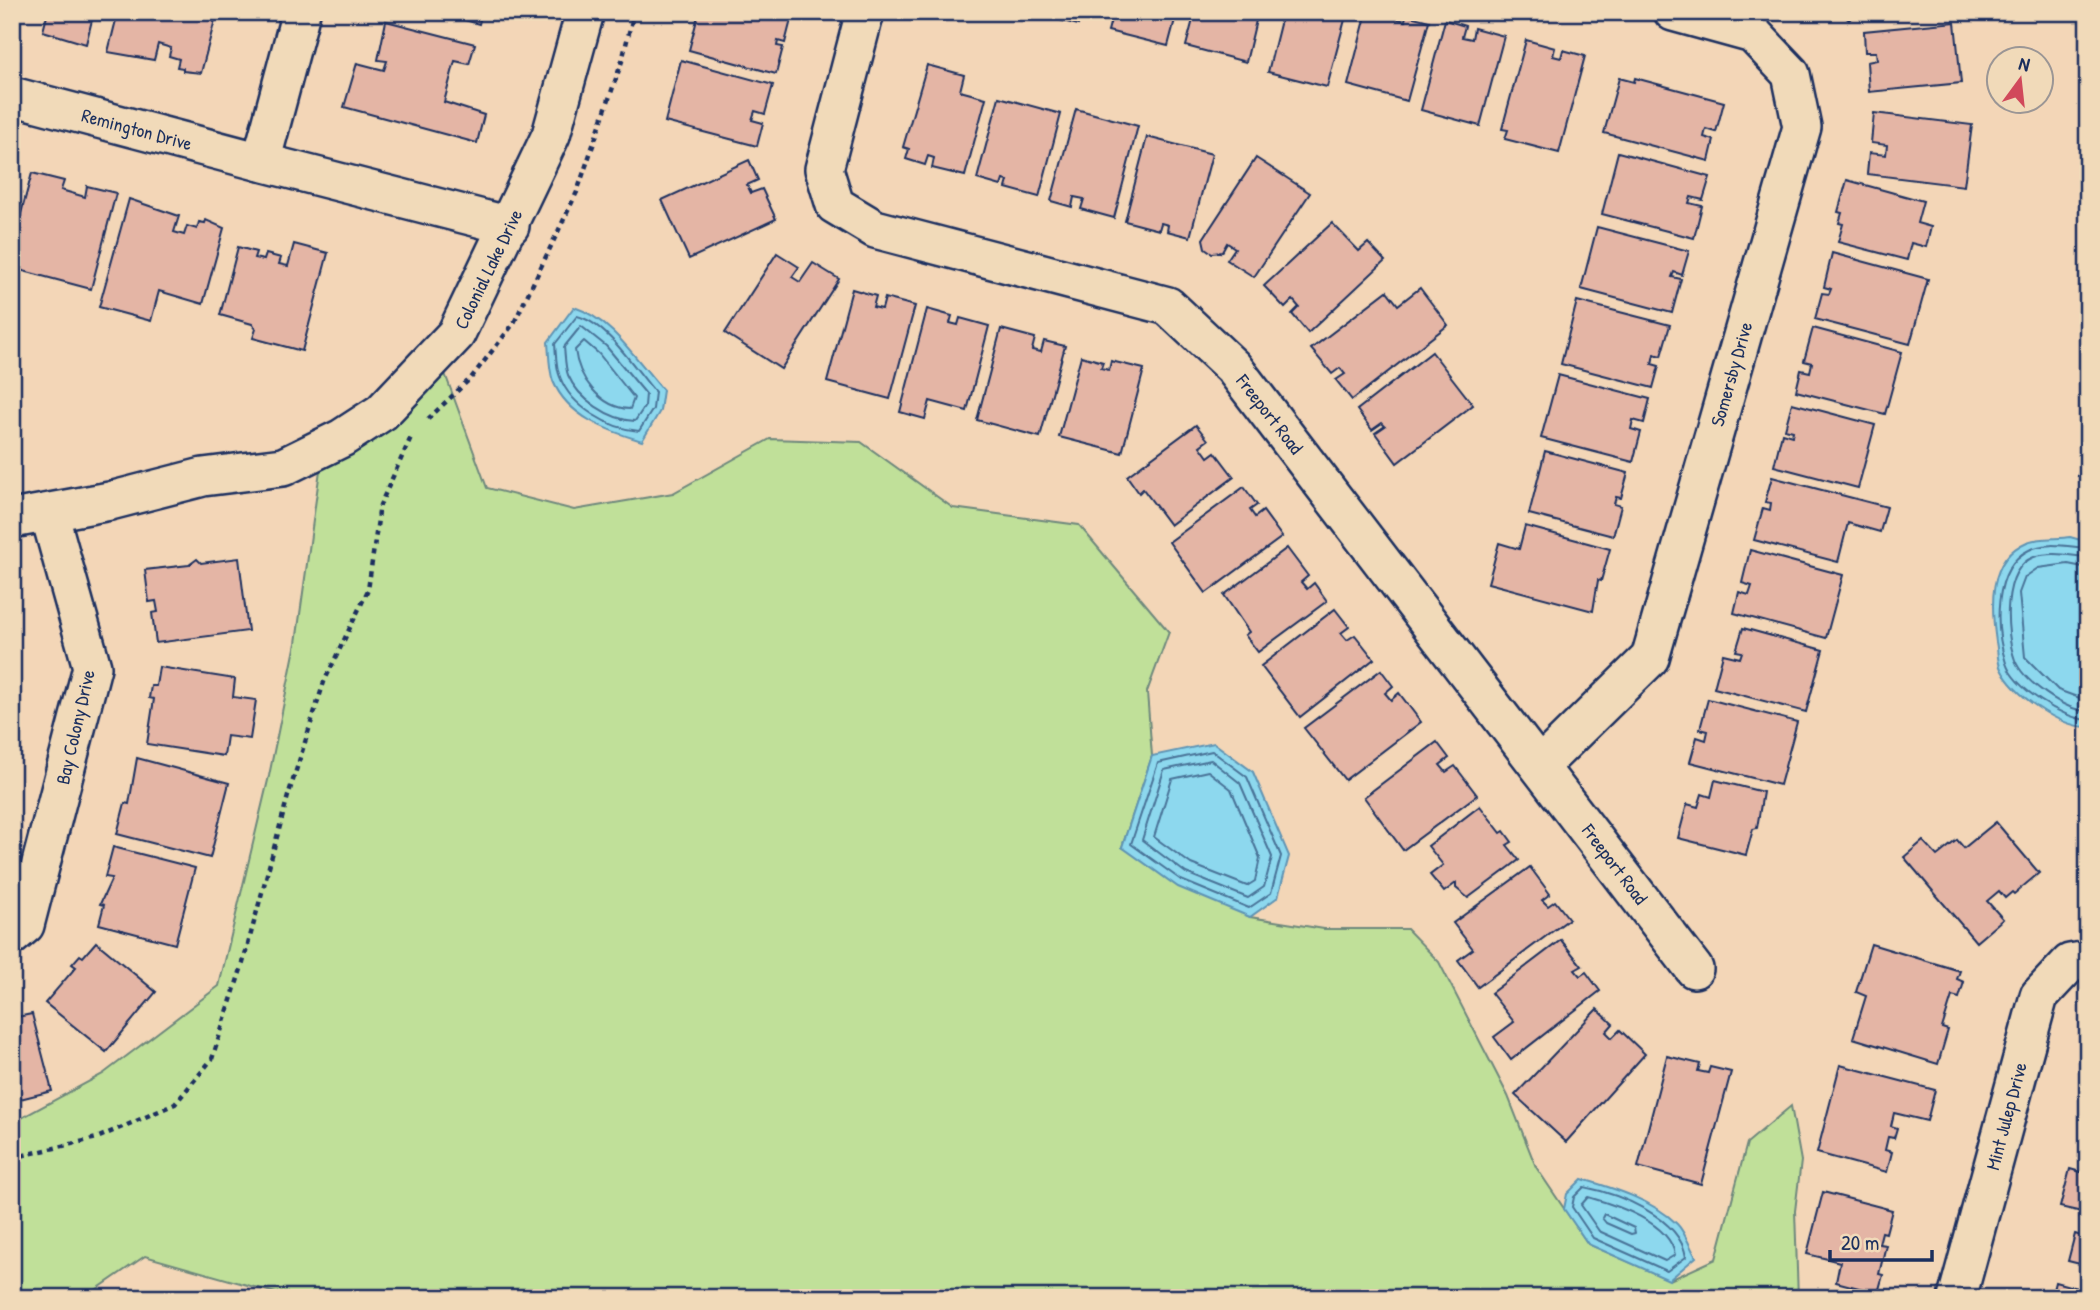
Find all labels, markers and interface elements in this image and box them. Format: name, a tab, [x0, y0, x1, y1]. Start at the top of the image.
north arrow	[1984, 46, 2054, 116]
text: N	[2016, 50, 2033, 77]
street label: Remington Drive	[79, 102, 196, 156]
street label: Colonial Lake Drive	[448, 204, 528, 333]
street label: Somersby Drive	[1704, 318, 1758, 429]
street label: Freeport Road	[1230, 368, 1310, 460]
street label: Bay Colony Drive	[49, 667, 101, 787]
street label: Freeport Road	[1576, 818, 1654, 910]
street label: Mint Julep Drive	[1979, 1059, 2033, 1173]
scale bar	[1830, 1219, 1932, 1263]
text: 20 m	[1841, 1228, 1879, 1257]

